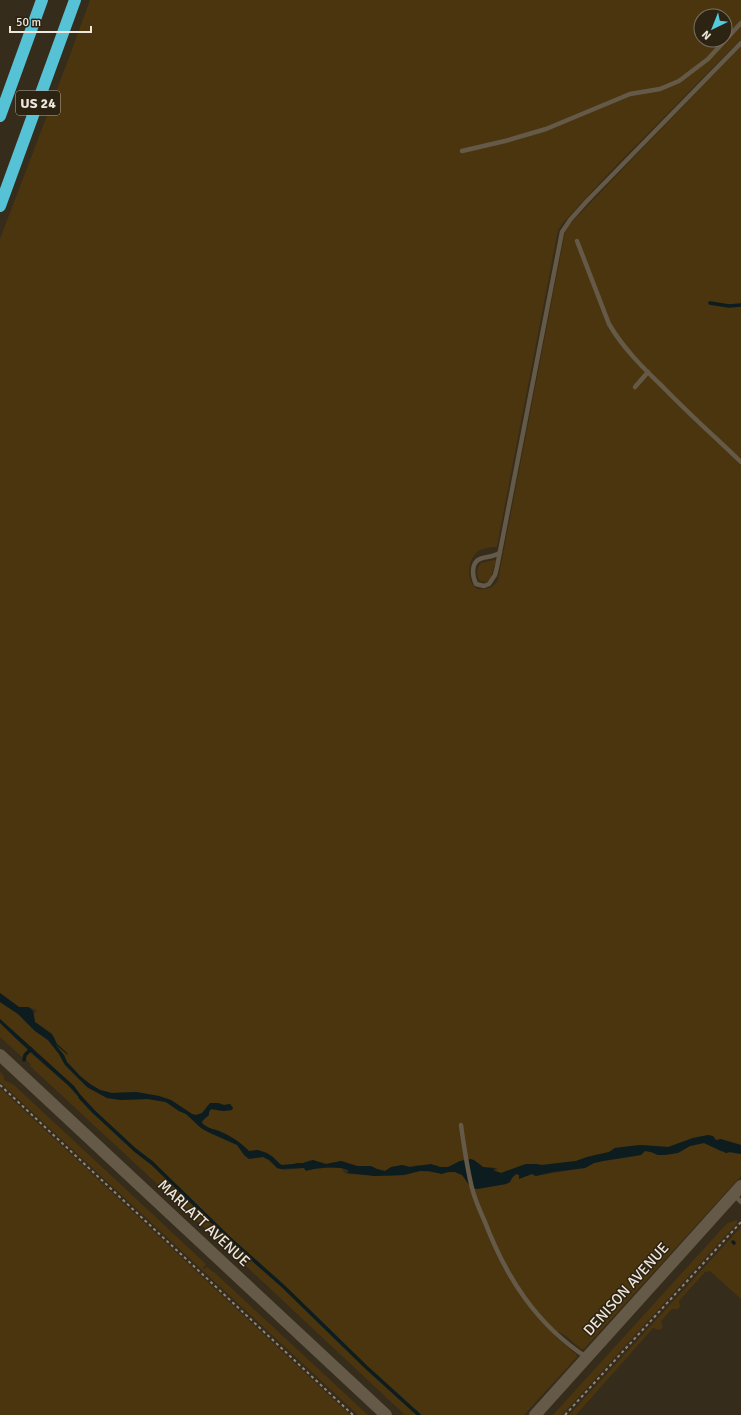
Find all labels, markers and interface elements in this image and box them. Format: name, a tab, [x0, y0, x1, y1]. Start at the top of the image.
scale bar	[10, 8, 91, 34]
north arrow	[693, 8, 733, 48]
text: 50 m	[16, 15, 41, 30]
text: N	[699, 28, 714, 42]
road number: US 24	[16, 91, 60, 115]
street label: MARLATT AVENUE	[154, 1176, 254, 1270]
street label: DENISON AVENUE	[580, 1239, 672, 1339]

